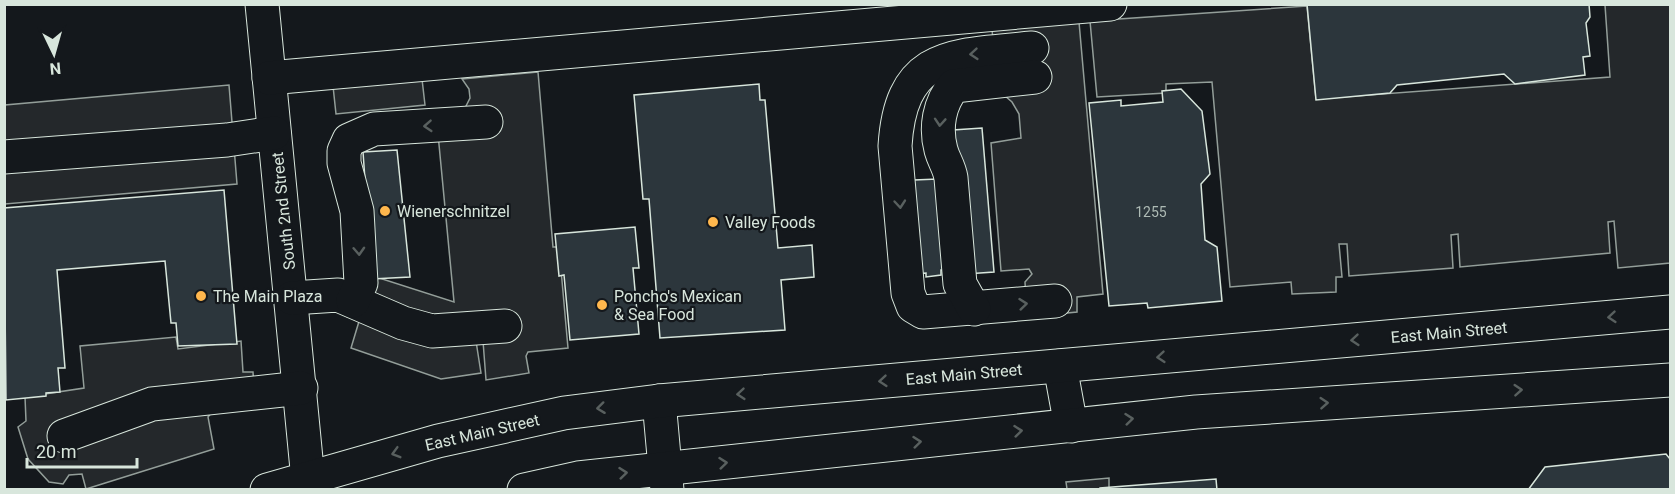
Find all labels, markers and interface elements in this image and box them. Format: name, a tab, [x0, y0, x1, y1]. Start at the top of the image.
north arrow	[24, 24, 84, 84]
one-way arrow	[969, 47, 978, 60]
text: N	[49, 58, 62, 78]
one-way arrow	[933, 118, 946, 127]
one-way arrow	[423, 119, 432, 132]
street label: South 2nd Street	[268, 151, 299, 271]
one-way arrow	[893, 199, 906, 208]
place label: Wienerschnitzel	[397, 202, 510, 221]
marker: Wienerschnitzel	[378, 204, 392, 218]
house number: 1255	[1135, 204, 1167, 220]
place label: Valley Foods	[725, 213, 815, 232]
marker: Valley Foods	[706, 215, 720, 229]
one-way arrow	[352, 246, 365, 255]
place label: The Main Plaza	[213, 287, 323, 306]
place label: Poncho's Mexican & Sea Food	[614, 287, 742, 324]
marker: The Main Plaza	[194, 289, 208, 303]
marker: Poncho's Mexican & Sea Food	[595, 298, 609, 312]
one-way arrow	[1019, 298, 1028, 311]
one-way arrow	[1608, 311, 1617, 324]
street label: East Main Street	[1390, 318, 1508, 347]
one-way arrow	[1351, 333, 1360, 346]
one-way arrow	[1156, 350, 1165, 363]
street label: East Main Street	[905, 360, 1023, 389]
one-way arrow	[878, 374, 888, 387]
one-way arrow	[1514, 384, 1523, 397]
one-way arrow	[736, 387, 745, 400]
one-way arrow	[1319, 397, 1328, 410]
one-way arrow	[596, 401, 605, 414]
street label: East Main Street	[423, 410, 541, 455]
one-way arrow	[1125, 413, 1134, 426]
one-way arrow	[1013, 425, 1022, 438]
scale bar	[27, 431, 136, 469]
one-way arrow	[912, 436, 921, 449]
text: 20 m	[36, 441, 76, 462]
one-way arrow	[391, 446, 402, 458]
one-way arrow	[718, 457, 727, 470]
one-way arrow	[618, 467, 627, 480]

